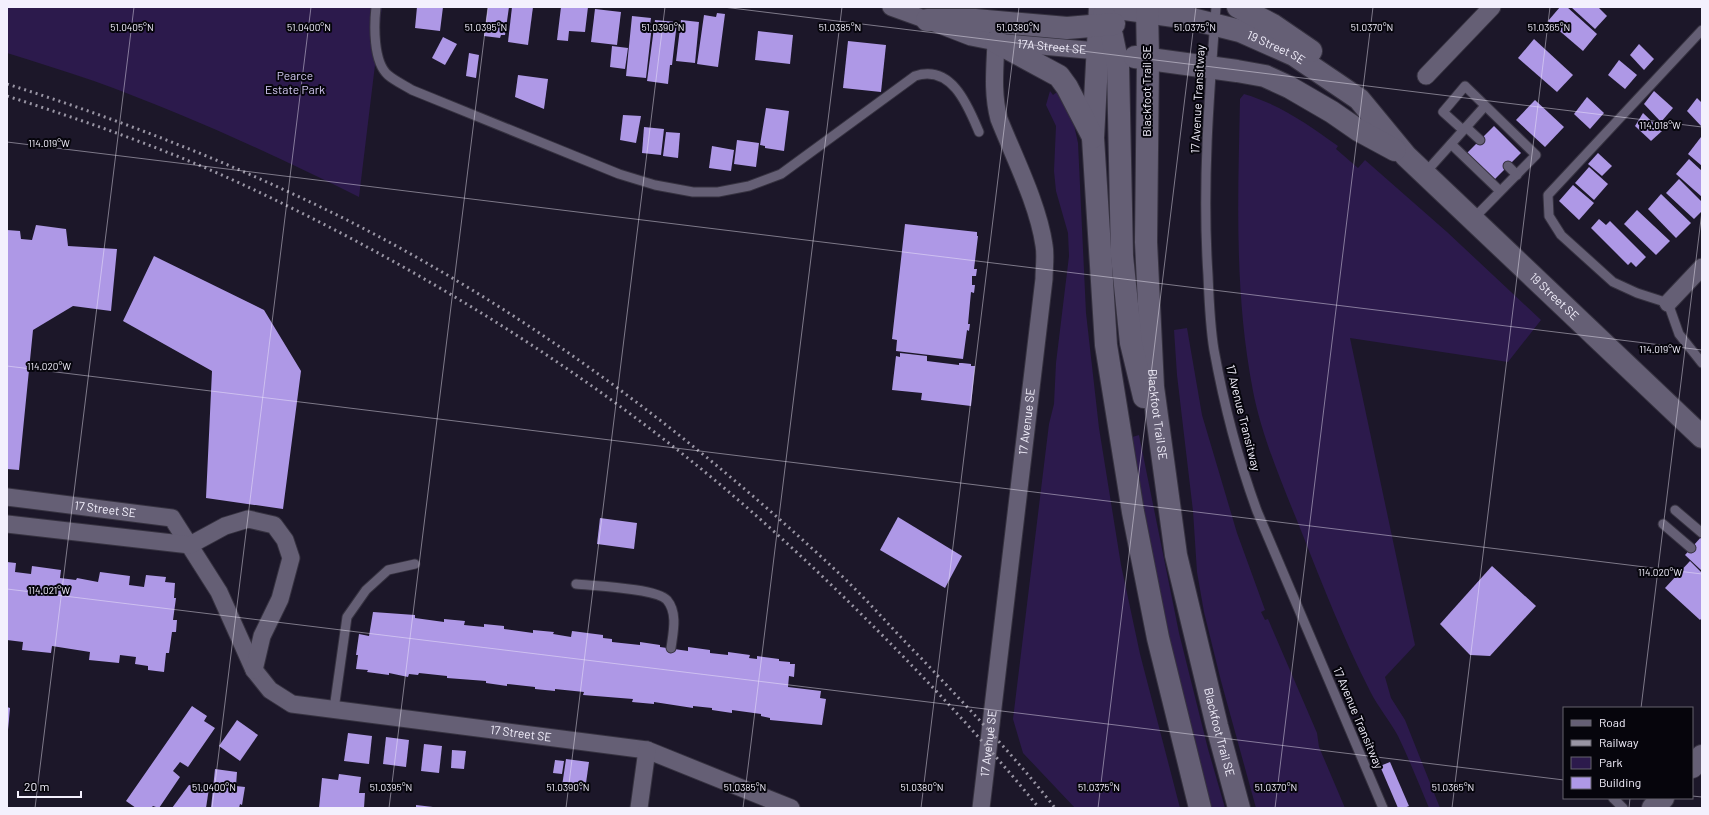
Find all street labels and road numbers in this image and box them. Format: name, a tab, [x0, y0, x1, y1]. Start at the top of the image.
street label: 19 Street SE	[1245, 27, 1308, 67]
street label: 17A Street SE	[1017, 36, 1087, 56]
street label: 17 Avenue Transitway	[1187, 44, 1207, 154]
street label: Blackfoot Trail SE	[1139, 45, 1153, 137]
street label: 19 Street SE	[1527, 269, 1582, 322]
street label: 17 Avenue Transitway	[1224, 363, 1264, 473]
street label: Blackfoot Trail SE	[1146, 369, 1171, 461]
street label: 17 Avenue SE	[1015, 387, 1037, 456]
street label: 17 Street SE	[74, 498, 137, 519]
street label: 17 Avenue Transitway	[1331, 665, 1387, 771]
street label: Blackfoot Trail SE	[1202, 686, 1238, 778]
street label: 17 Avenue SE	[977, 709, 999, 778]
street label: 17 Street SE	[490, 722, 553, 744]

